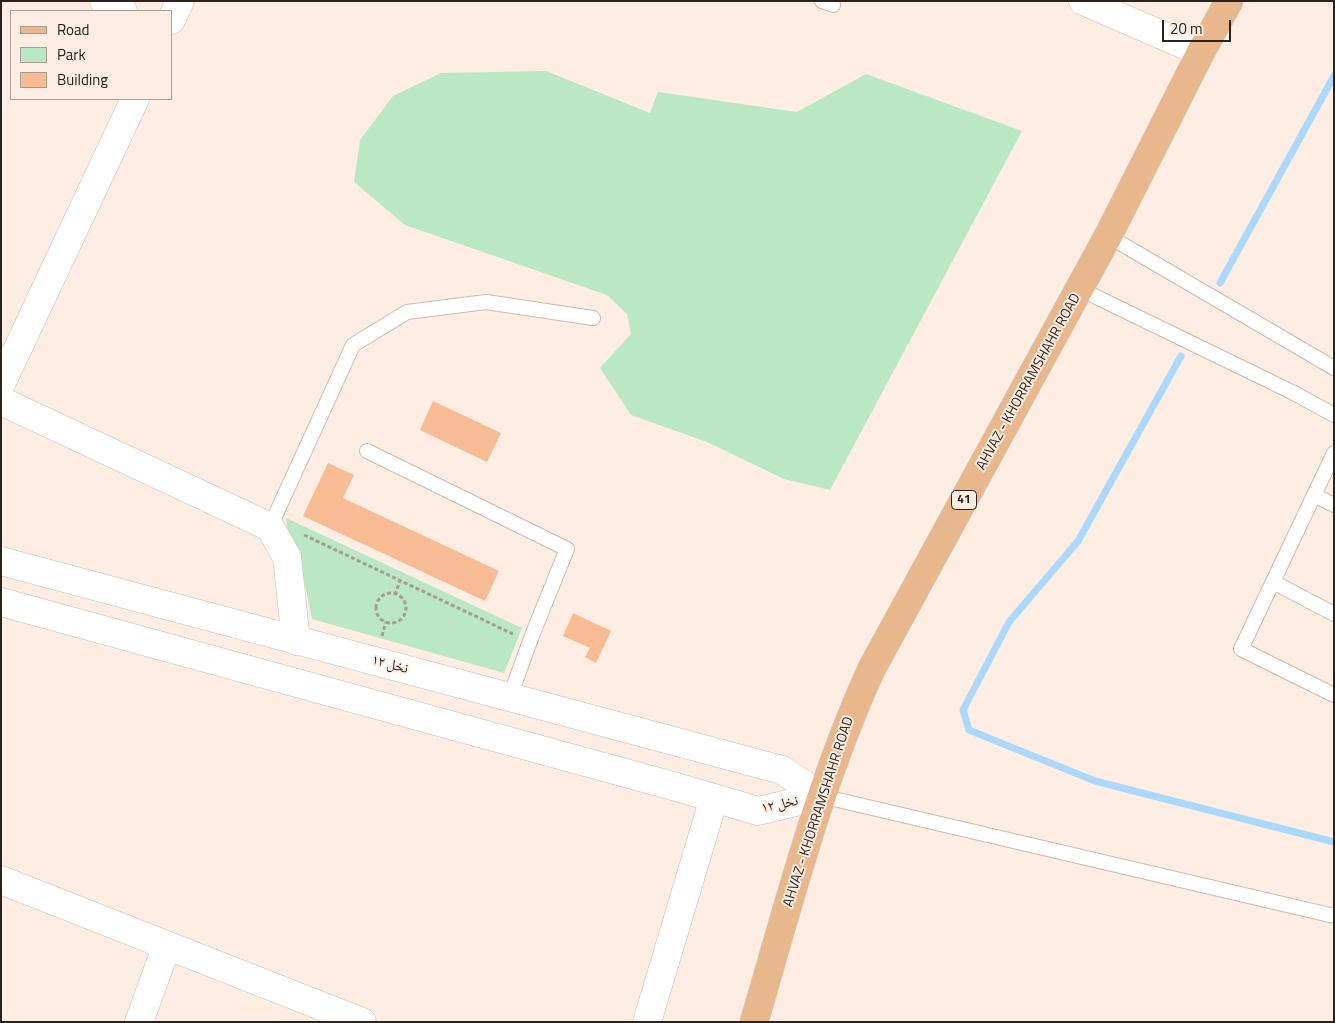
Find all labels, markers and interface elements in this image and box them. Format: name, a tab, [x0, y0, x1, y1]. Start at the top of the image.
legend	[10, 10, 172, 100]
scale bar	[1165, 10, 1234, 42]
text: 20 m	[1170, 17, 1203, 40]
text: Road	[57, 18, 89, 41]
text: Park	[57, 43, 86, 66]
text: Building	[57, 68, 108, 91]
street label: AHVAZ - KHORRAMSHAHR ROAD	[973, 291, 1085, 473]
road number: 41	[952, 490, 976, 510]
street label: نخل ۱۲	[370, 652, 410, 678]
street label: AHVAZ - KHORRAMSHAHR ROAD	[780, 715, 858, 909]
street label: نخل ۱۲	[760, 793, 800, 817]

